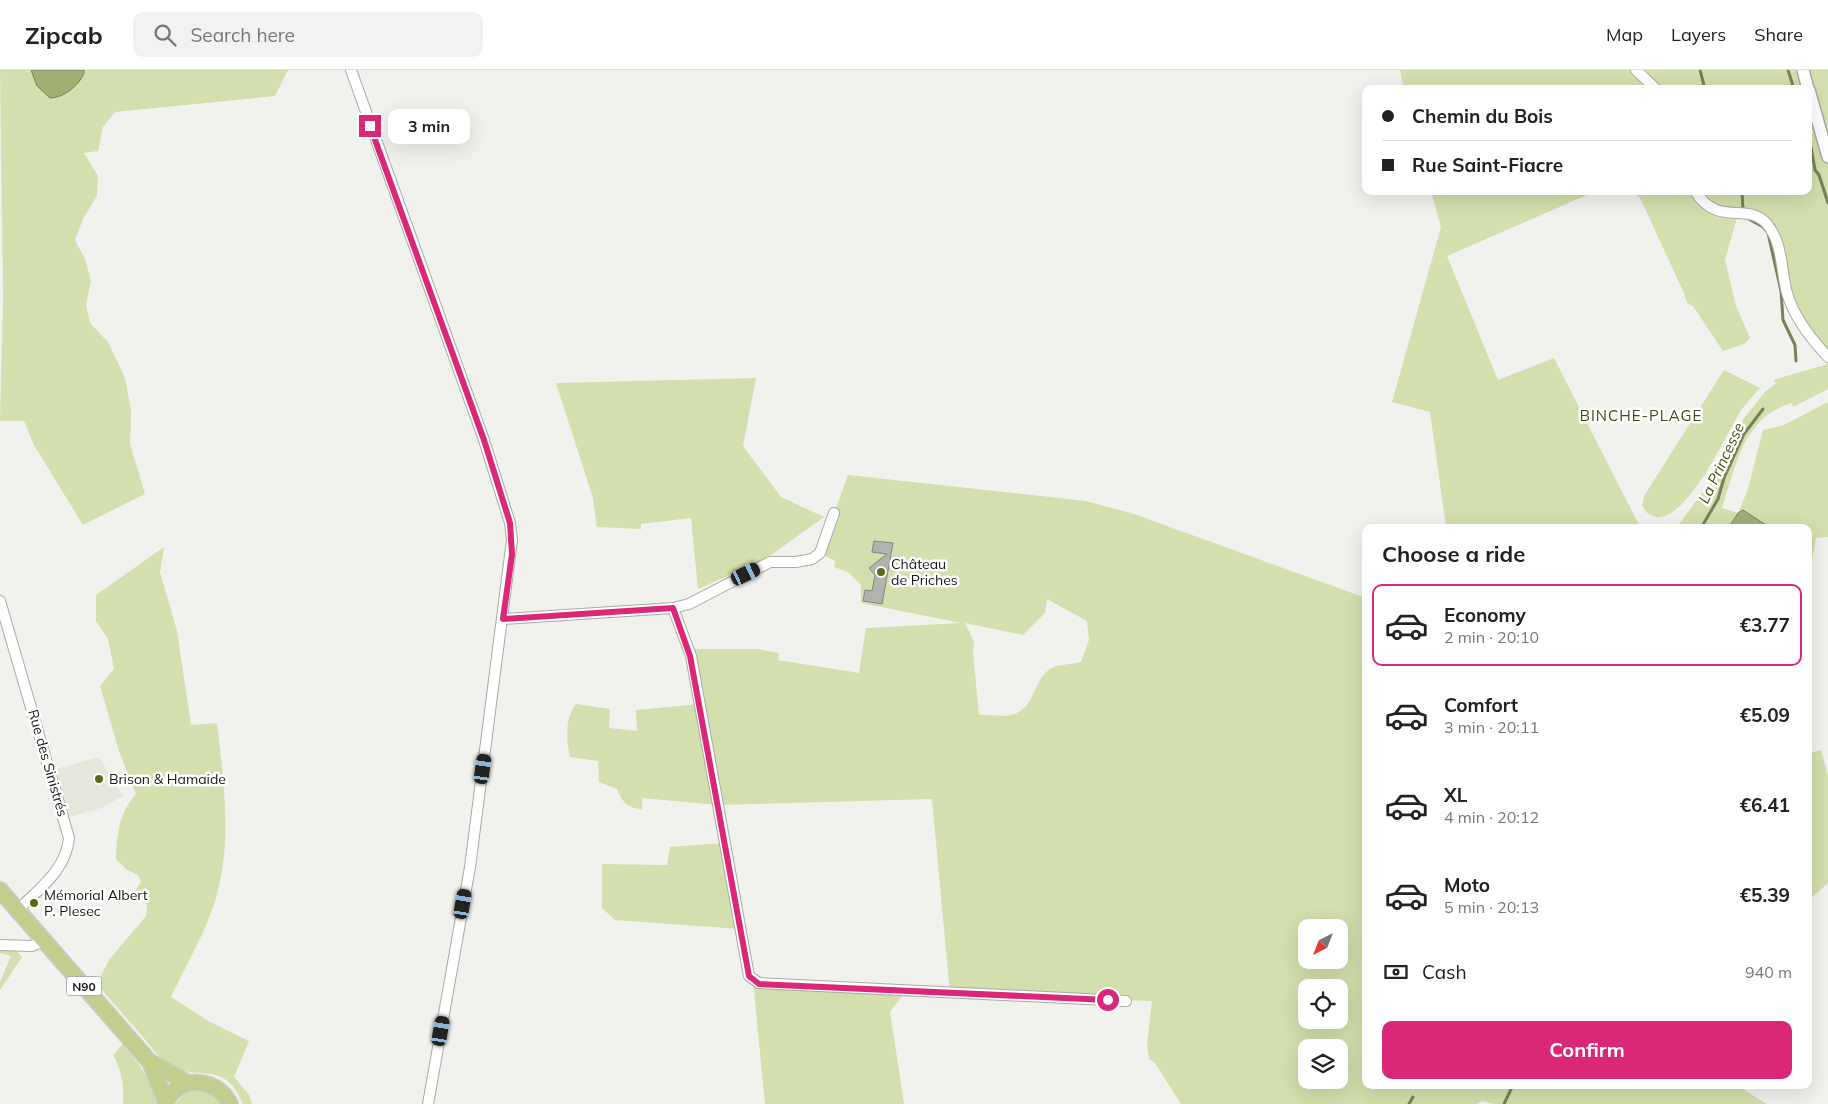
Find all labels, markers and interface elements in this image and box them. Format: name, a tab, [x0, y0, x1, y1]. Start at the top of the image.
search box	[133, 12, 483, 57]
text: Zipcab	[25, 20, 103, 50]
icon: search	[151, 21, 179, 49]
text: Search here	[191, 23, 295, 47]
text: Map	[1606, 23, 1643, 46]
text: Layers	[1671, 23, 1726, 46]
text: Share	[1754, 23, 1803, 46]
text: Chemin du Bois	[1412, 104, 1553, 128]
callout: 3 min	[388, 108, 470, 144]
route end	[359, 115, 381, 137]
text: 3 min	[408, 116, 450, 136]
text: Rue Saint-Fiacre	[1412, 153, 1563, 177]
district label: BINCHE-PLAGE	[1580, 406, 1702, 425]
water label: La Princesse	[1694, 420, 1748, 506]
text: Choose a ride	[1382, 540, 1525, 568]
place label: Château de Priches	[891, 555, 958, 589]
car	[729, 561, 762, 587]
marker: Château de Priches	[875, 566, 887, 578]
icon: car	[1384, 603, 1429, 648]
text: Economy	[1444, 603, 1526, 627]
text: €3.77	[1740, 613, 1790, 637]
text: 2 min · 20:10	[1444, 627, 1539, 647]
icon: car	[1384, 693, 1429, 738]
text: Comfort	[1444, 693, 1518, 717]
text: €5.09	[1740, 703, 1790, 727]
street label: Rue des Sinistrés	[24, 707, 72, 819]
text: 3 min · 20:11	[1444, 717, 1539, 737]
car	[473, 753, 492, 785]
place label: Brison & Hamaide	[109, 770, 226, 788]
marker: Brison & Hamaide	[93, 773, 105, 785]
icon: car	[1384, 783, 1429, 828]
text: XL	[1444, 783, 1467, 807]
text: €6.41	[1740, 793, 1790, 817]
text: 4 min · 20:12	[1444, 807, 1539, 827]
icon: car	[1384, 873, 1429, 918]
text: Moto	[1444, 873, 1490, 897]
text: €5.39	[1740, 883, 1790, 907]
place label: Mémorial Albert P. Plesec	[44, 886, 148, 920]
car	[453, 888, 472, 920]
marker: Mémorial Albert P. Plesec	[28, 897, 40, 909]
text: 5 min · 20:13	[1444, 897, 1539, 917]
north arrow	[1298, 919, 1348, 969]
map controls	[1298, 919, 1348, 1089]
icon: cash	[1382, 958, 1410, 986]
text: Cash	[1422, 960, 1467, 984]
text: 940 m	[1745, 962, 1792, 982]
road number: N90	[66, 976, 102, 996]
button: locate	[1298, 979, 1348, 1029]
route start	[1097, 989, 1119, 1011]
car	[431, 1015, 450, 1047]
button: Confirm	[1382, 1021, 1792, 1079]
button: layers	[1298, 1039, 1348, 1089]

